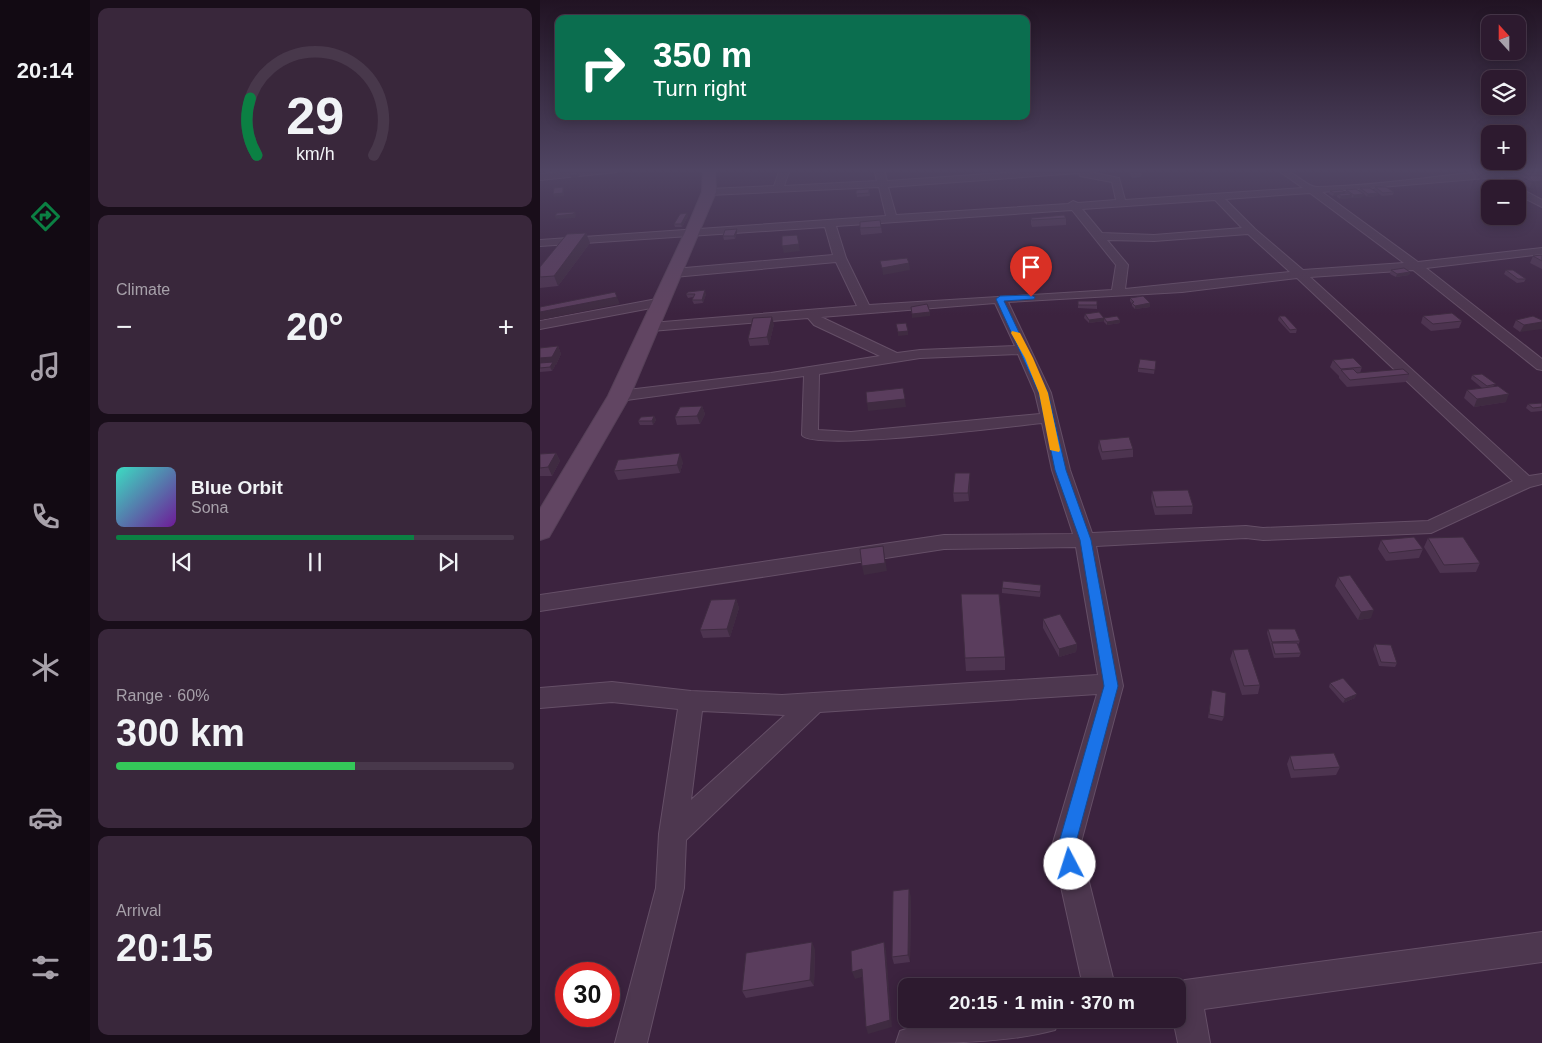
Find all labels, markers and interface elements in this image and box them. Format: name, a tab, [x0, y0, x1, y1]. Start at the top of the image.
north arrow	[1481, 15, 1526, 60]
map controls	[1481, 15, 1526, 225]
icon: right	[570, 35, 635, 100]
text: 350 m	[653, 35, 752, 74]
text: 20:14	[17, 58, 73, 83]
button: layers	[1481, 70, 1526, 115]
text: Turn right	[653, 76, 746, 101]
text: 29	[286, 87, 344, 145]
button: +	[1481, 125, 1526, 170]
text: km/h	[296, 144, 334, 164]
button: −	[1481, 180, 1526, 225]
icon: directions	[28, 199, 63, 234]
pin	[1010, 246, 1052, 297]
icon: arrive	[1017, 253, 1045, 281]
text: Climate	[116, 281, 170, 298]
text: 20°	[286, 306, 344, 348]
text: −	[116, 311, 132, 342]
text: +	[498, 311, 514, 342]
icon: music	[28, 349, 63, 384]
text: Blue Orbit	[191, 477, 283, 498]
icon: phone	[28, 499, 63, 534]
text: Sona	[191, 499, 228, 516]
icon: previous	[168, 548, 196, 576]
icon: pause	[301, 548, 329, 576]
icon: next	[434, 548, 462, 576]
icon: climate	[28, 650, 63, 685]
text: Range · 60%	[116, 687, 209, 704]
text: 300 km	[116, 712, 245, 754]
icon: car	[28, 800, 63, 835]
position arrow	[1043, 837, 1095, 889]
text: Arrival	[116, 902, 161, 919]
text: 20:15	[116, 927, 213, 969]
icon: filters	[28, 950, 63, 985]
speed limit sign: 30	[555, 962, 620, 1027]
text: 20:15 · 1 min · 370 m	[949, 992, 1135, 1013]

